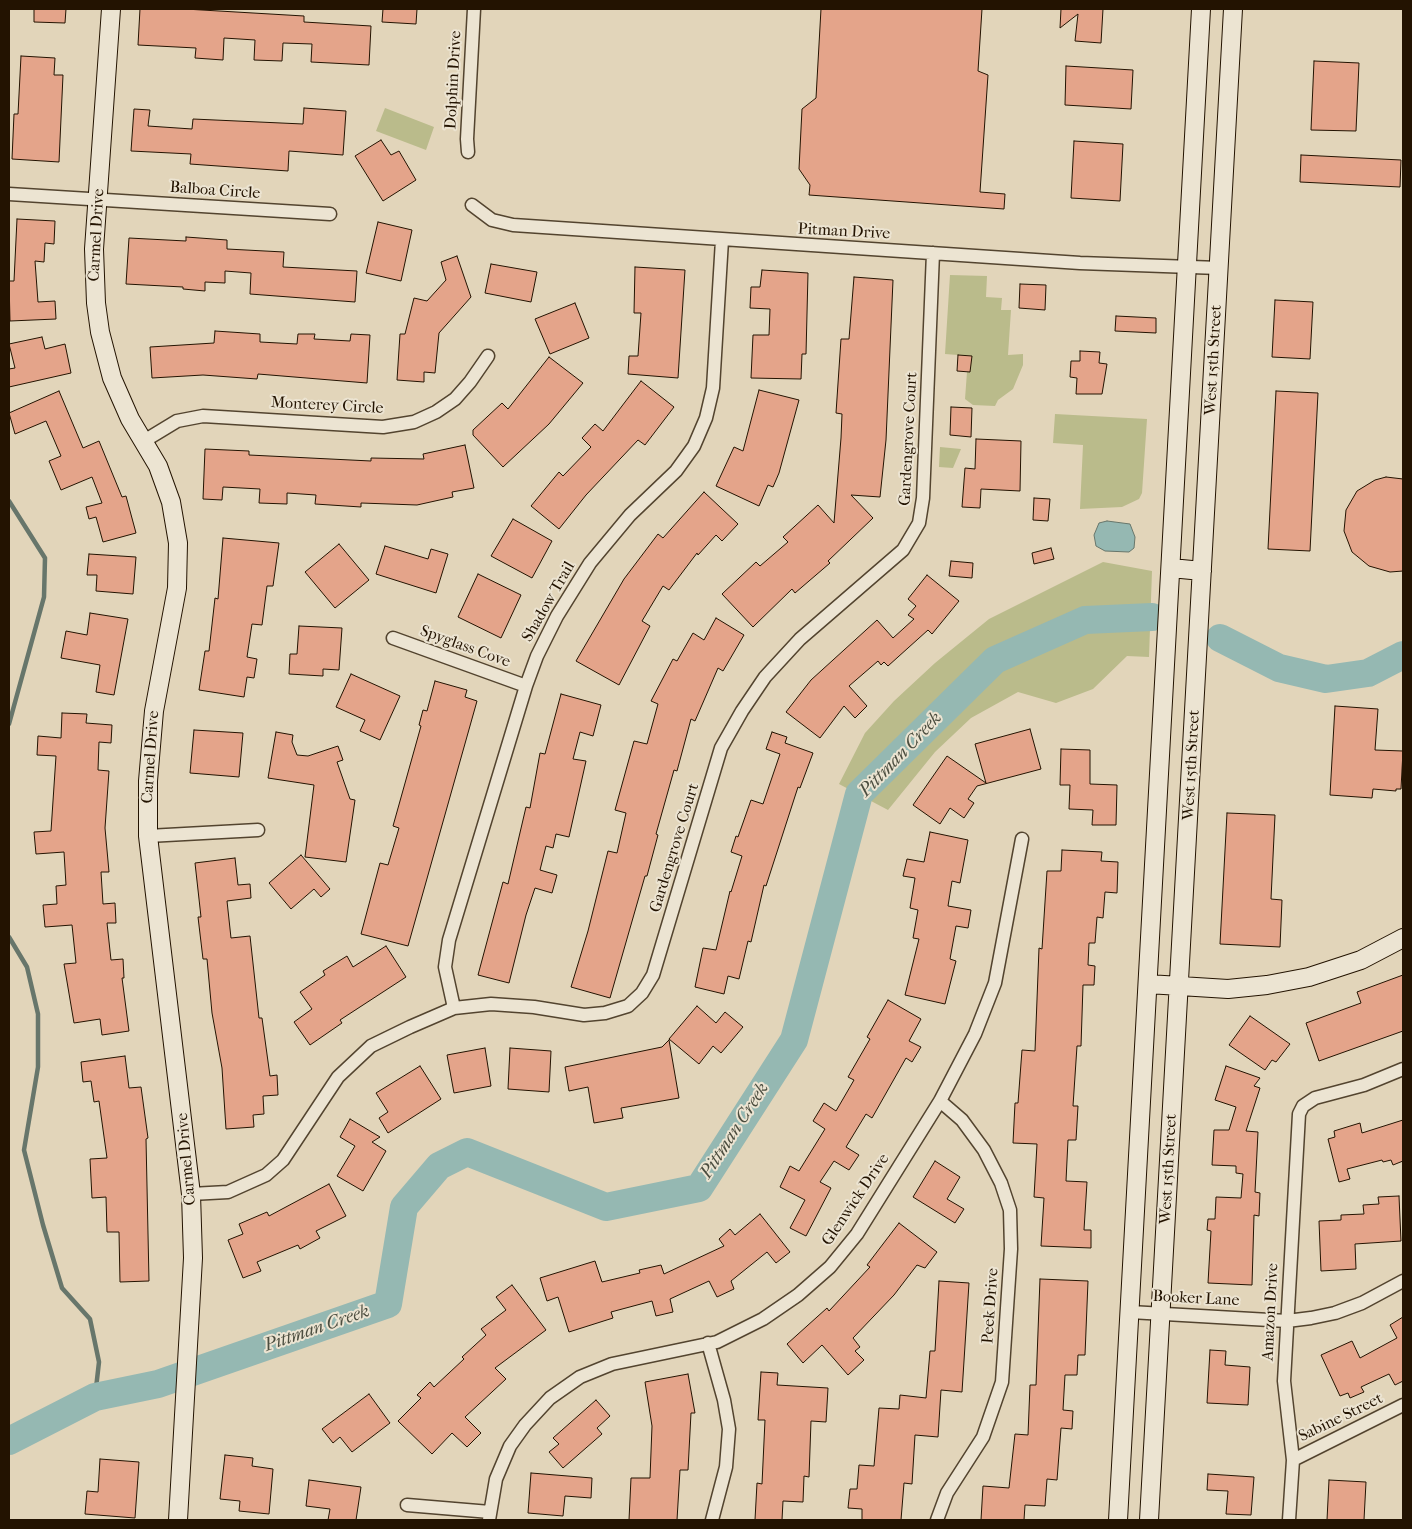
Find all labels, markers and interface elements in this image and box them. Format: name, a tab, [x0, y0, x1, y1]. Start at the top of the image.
street label: Dolphin Drive	[442, 30, 466, 130]
street label: Balboa Circle	[169, 178, 261, 204]
street label: Carmel Drive	[85, 188, 109, 282]
street label: Pitman Drive	[797, 220, 891, 244]
street label: West 15th Street	[1202, 304, 1226, 416]
street label: Gardengrove Court	[896, 372, 922, 506]
street label: Monterey Circle	[270, 393, 384, 419]
street label: Shadow Trail	[518, 558, 580, 646]
street label: Spyglass Cove	[417, 622, 513, 672]
water label: Pittman Creek	[855, 708, 947, 802]
street label: West 15th Street	[1180, 709, 1204, 821]
street label: Carmel Drive	[138, 710, 164, 804]
street label: Gardengrove Court	[646, 781, 704, 915]
water label: Pittman Creek	[696, 1079, 774, 1183]
street label: Carmel Drive	[173, 1112, 201, 1206]
street label: West 15th Street	[1157, 1113, 1181, 1225]
street label: Glenwick Drive	[818, 1150, 894, 1250]
street label: Amazon Drive	[1259, 1263, 1283, 1361]
street label: Peek Drive	[979, 1268, 1003, 1344]
street label: Booker Lane	[1152, 1287, 1240, 1311]
water label: Pittman Creek	[262, 1301, 372, 1357]
street label: Sabine Street	[1296, 1389, 1386, 1447]

